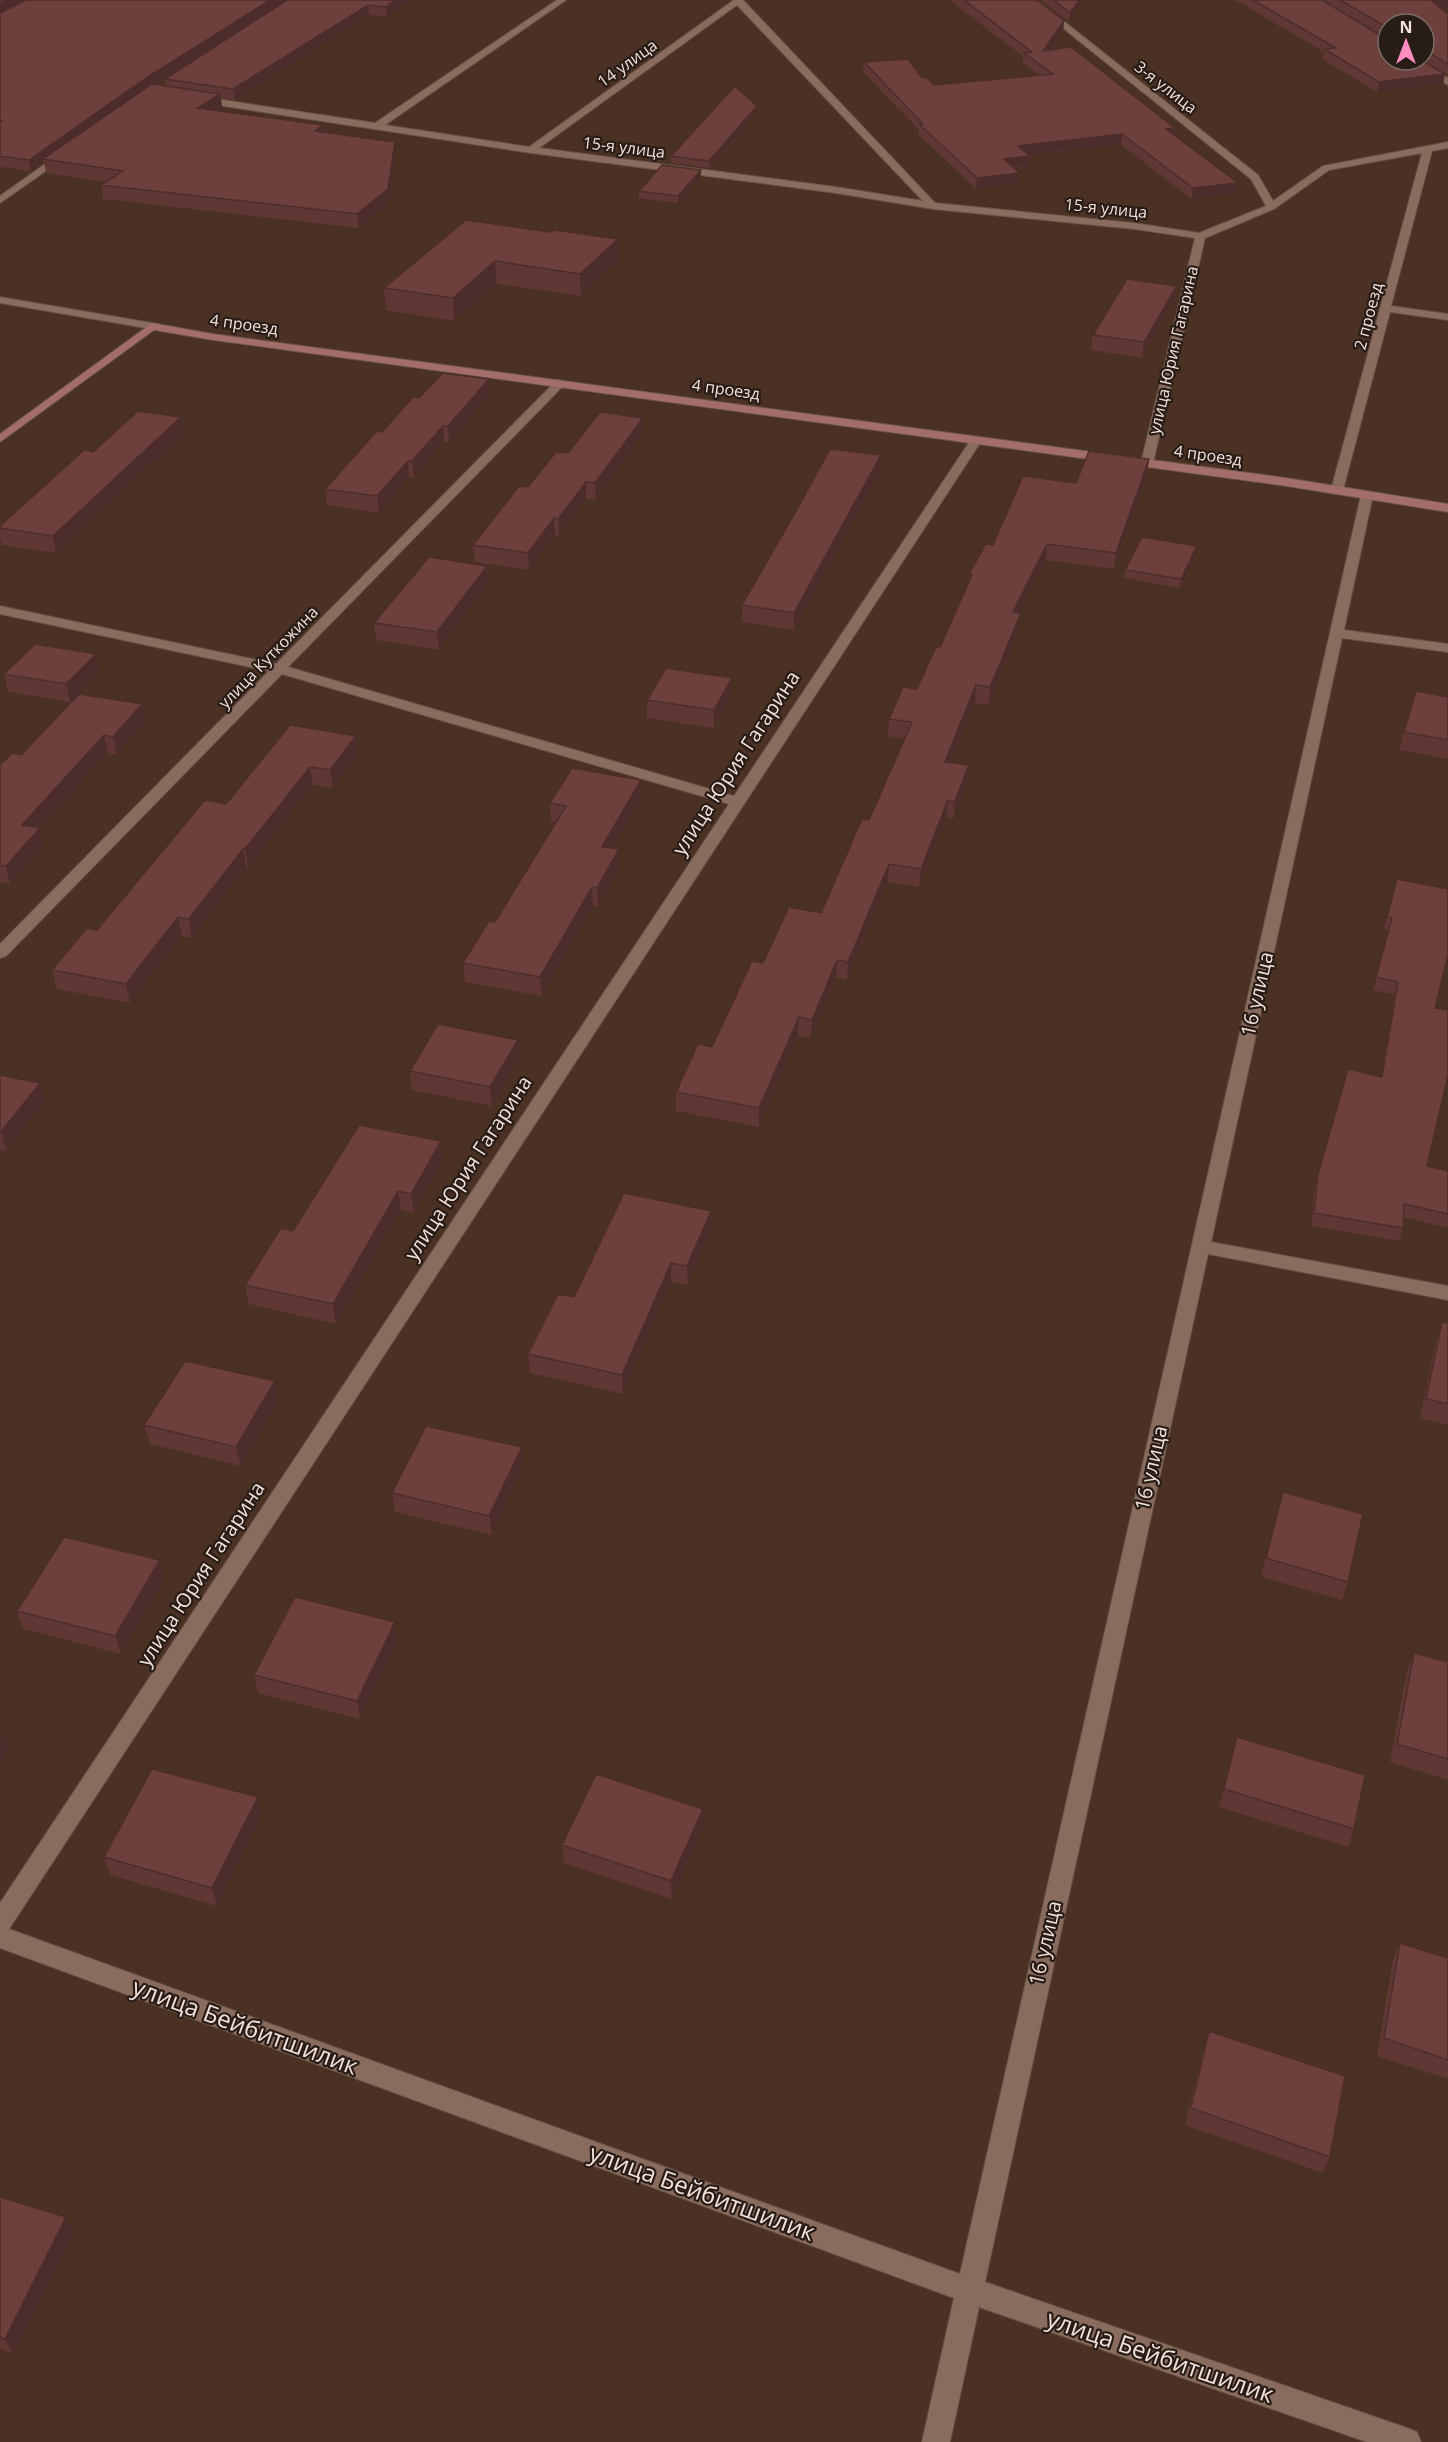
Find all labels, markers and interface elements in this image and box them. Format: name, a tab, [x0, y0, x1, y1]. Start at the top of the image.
north arrow	[1376, 12, 1436, 72]
text: N	[1399, 16, 1413, 38]
street label: 14 улица	[593, 34, 661, 92]
street label: 3-я улица	[1130, 56, 1202, 118]
street label: 15-я улица	[582, 131, 666, 163]
street label: 15-я улица	[1064, 193, 1148, 223]
street label: улица Юрия Гагарина	[1143, 264, 1203, 436]
street label: 2 проезд	[1349, 280, 1387, 352]
street label: 4 проезд	[209, 308, 279, 340]
street label: 4 проезд	[691, 373, 761, 405]
street label: 4 проезд	[1173, 439, 1243, 471]
street label: улица Куткожина	[213, 601, 323, 713]
street label: улица Юрия Гагарина	[666, 665, 805, 860]
street label: 16 улица	[1234, 949, 1279, 1039]
street label: улица Юрия Гагарина	[398, 1070, 537, 1265]
street label: 16 улица	[1128, 1423, 1173, 1513]
street label: улица Юрия Гагарина	[131, 1476, 270, 1671]
street label: 16 улица	[1022, 1898, 1067, 1988]
street label: улица Бейбитшилик	[128, 1969, 363, 2082]
street label: улица Бейбитшилик	[585, 2135, 820, 2248]
street label: улица Бейбитшилик	[1043, 2301, 1279, 2410]

